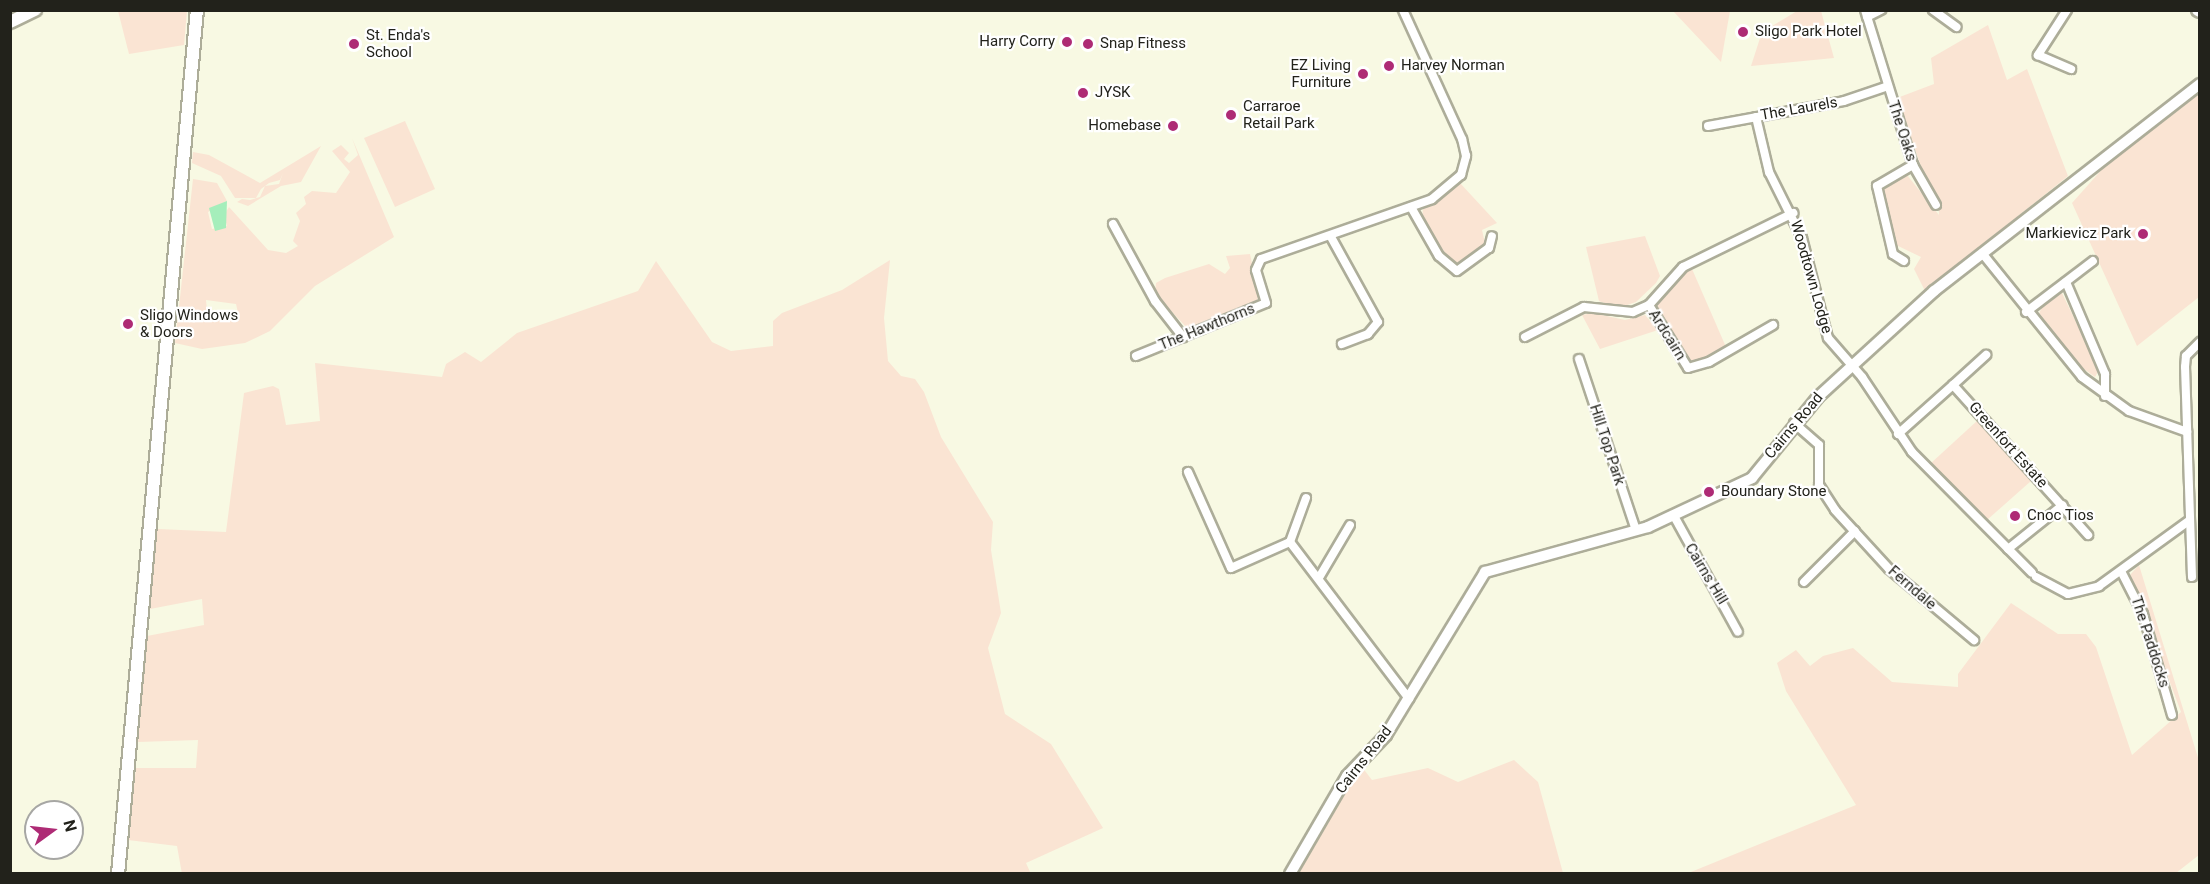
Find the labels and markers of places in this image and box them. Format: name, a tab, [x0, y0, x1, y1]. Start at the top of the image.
place label: Sligo Park Hotel	[1755, 23, 1862, 41]
marker: Sligo Park Hotel	[1736, 25, 1750, 39]
place label: St. Enda's School	[366, 26, 430, 61]
place label: Harry Corry	[979, 33, 1055, 51]
marker: Harry Corry	[1060, 35, 1074, 49]
place label: Snap Fitness	[1100, 35, 1186, 53]
marker: St. Enda's School	[347, 37, 361, 51]
marker: Snap Fitness	[1081, 37, 1095, 51]
place label: EZ Living Furniture	[1290, 56, 1351, 91]
place label: Harvey Norman	[1401, 57, 1505, 75]
marker: Harvey Norman	[1382, 59, 1396, 73]
marker: EZ Living Furniture	[1356, 67, 1370, 81]
place label: JYSK	[1095, 84, 1130, 102]
marker: JYSK	[1076, 86, 1090, 100]
place label: Carraroe Retail Park	[1243, 97, 1315, 132]
marker: Carraroe Retail Park	[1224, 108, 1238, 122]
place label: Homebase	[1088, 117, 1161, 135]
marker: Homebase	[1166, 119, 1180, 133]
place label: Markievicz Park	[2025, 225, 2131, 243]
marker: Markievicz Park	[2136, 227, 2150, 241]
place label: Sligo Windows & Doors	[140, 306, 238, 341]
marker: Sligo Windows & Doors	[121, 317, 135, 331]
place label: Boundary Stone	[1721, 483, 1827, 501]
marker: Boundary Stone	[1702, 485, 1716, 499]
place label: Cnoc Tios	[2027, 507, 2094, 525]
marker: Cnoc Tios	[2008, 509, 2022, 523]

